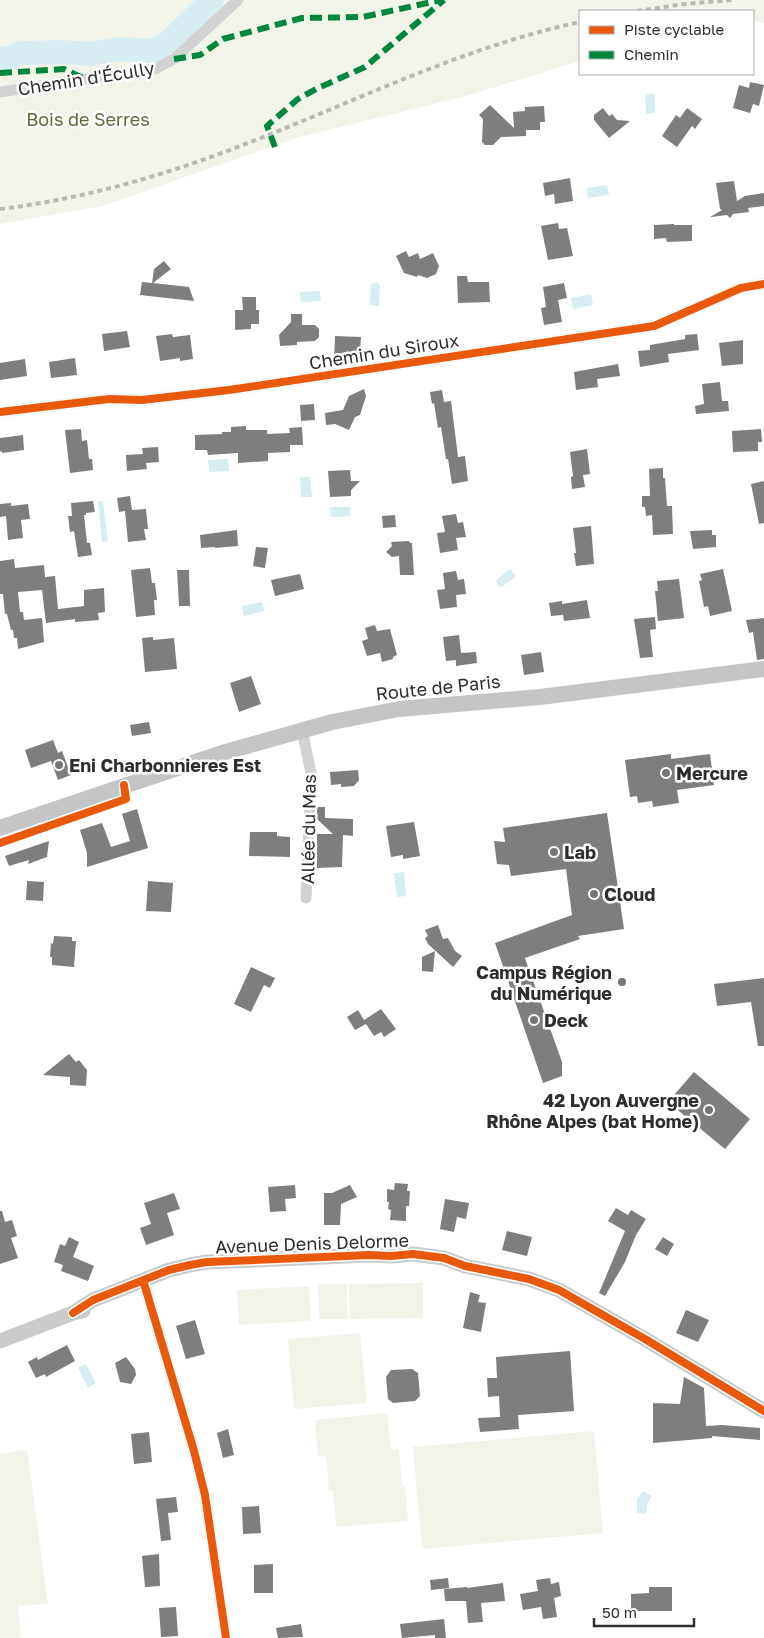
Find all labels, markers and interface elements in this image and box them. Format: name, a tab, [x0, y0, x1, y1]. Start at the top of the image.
legend	[579, 10, 754, 75]
text: Piste cyclable	[624, 20, 725, 38]
text: Chemin	[624, 45, 679, 63]
street label: Chemin d'Écully	[16, 56, 156, 100]
park label: Bois de Serres	[26, 108, 150, 130]
street label: Chemin du Siroux	[308, 328, 461, 374]
street label: Route de Paris	[375, 670, 501, 704]
place label: Eni Charbonnieres Est	[69, 754, 261, 776]
marker: Eni Charbonnieres Est	[53, 759, 65, 771]
place label: Mercure	[676, 762, 748, 784]
marker: Mercure	[660, 767, 672, 779]
street label: Allée du Mas	[296, 774, 320, 884]
place label: Lab	[564, 841, 596, 863]
marker: Lab	[548, 846, 560, 858]
place label: Cloud	[604, 883, 655, 905]
marker: Cloud	[588, 888, 600, 900]
place label: Campus Région du Numérique	[476, 961, 612, 1004]
marker: Campus Région du Numérique	[616, 976, 628, 988]
place label: Deck	[544, 1009, 589, 1031]
marker: Deck	[528, 1014, 540, 1026]
place label: 42 Lyon Auvergne Rhône Alpes (bat Home)	[486, 1089, 699, 1132]
marker: 42 Lyon Auvergne Rhône Alpes (bat Home)	[703, 1104, 715, 1116]
street label: Avenue Denis Delorme	[215, 1229, 409, 1257]
scale bar	[594, 1596, 694, 1628]
text: 50 m	[602, 1603, 637, 1621]

